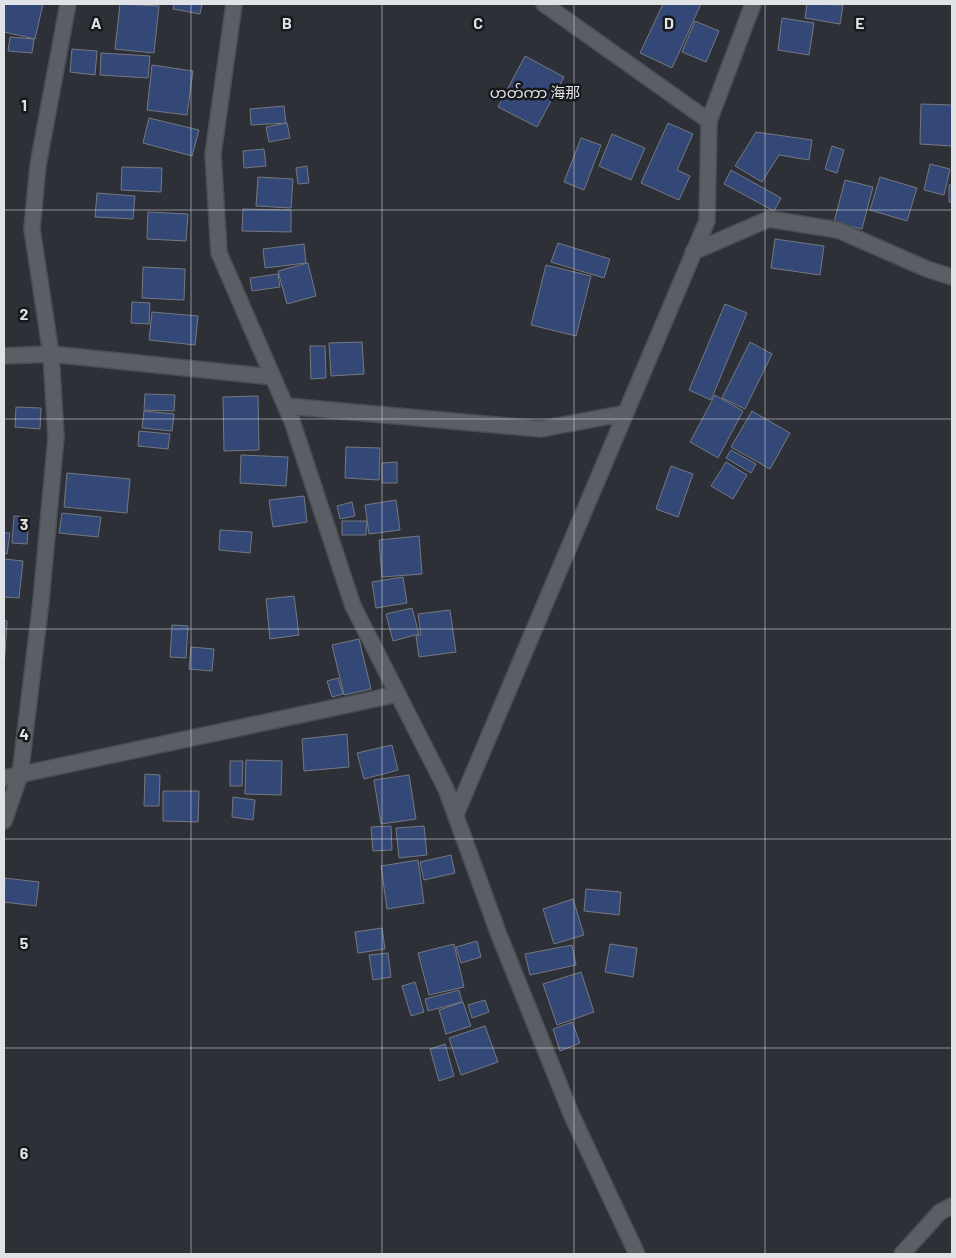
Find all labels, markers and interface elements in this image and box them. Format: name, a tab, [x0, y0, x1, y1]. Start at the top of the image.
text: A	[91, 13, 102, 32]
text: B	[282, 13, 292, 32]
text: C	[473, 13, 483, 32]
text: D	[664, 13, 674, 32]
text: E	[855, 13, 865, 32]
district label: ဟတ်ကာ 海那	[490, 83, 580, 101]
text: 1	[21, 95, 27, 114]
text: 2	[20, 304, 29, 323]
text: 3	[20, 514, 28, 533]
text: 4	[19, 724, 29, 743]
text: 5	[20, 933, 29, 952]
text: 6	[20, 1143, 29, 1162]

